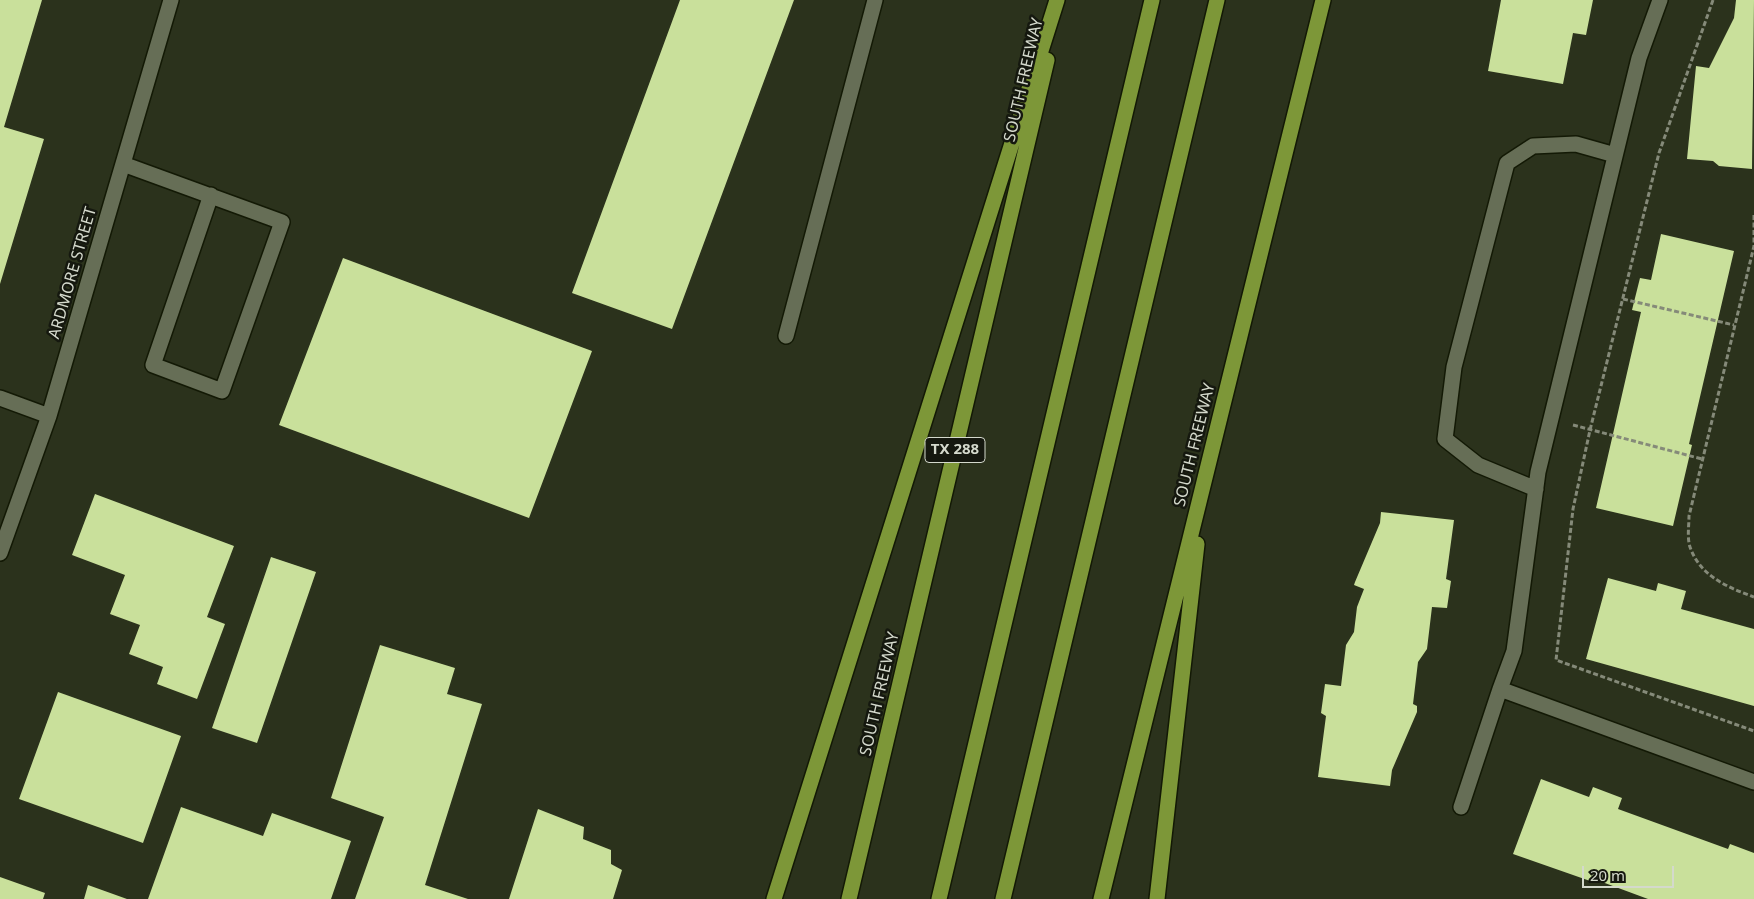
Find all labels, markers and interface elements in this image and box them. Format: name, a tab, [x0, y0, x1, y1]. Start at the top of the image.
street label: SOUTH FREEWAY	[1000, 16, 1048, 144]
street label: ARDMORE STREET	[45, 205, 101, 341]
street label: SOUTH FREEWAY	[1170, 381, 1220, 509]
road number: TX 288	[925, 438, 985, 462]
street label: SOUTH FREEWAY	[856, 630, 904, 758]
scale bar	[1584, 856, 1676, 888]
text: 20 m	[1590, 865, 1625, 885]

